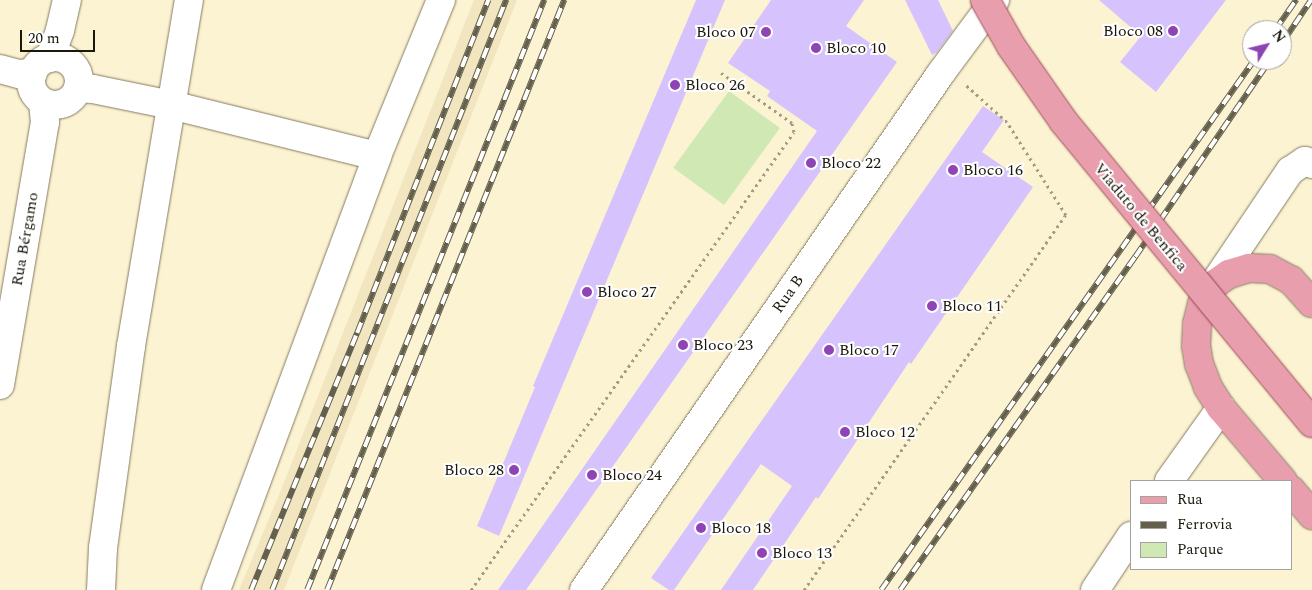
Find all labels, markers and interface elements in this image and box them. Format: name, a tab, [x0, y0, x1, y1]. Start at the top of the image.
scale bar	[22, 20, 98, 52]
north arrow	[1242, 20, 1292, 70]
place label: Bloco 08	[1103, 21, 1163, 41]
place label: Bloco 07	[696, 22, 756, 42]
marker: Bloco 08	[1167, 25, 1179, 37]
marker: Bloco 07	[760, 26, 772, 38]
text: N	[1267, 26, 1291, 47]
text: 20 m	[28, 27, 60, 50]
place label: Bloco 10	[826, 38, 886, 58]
marker: Bloco 10	[810, 42, 822, 54]
place label: Bloco 26	[685, 75, 745, 95]
marker: Bloco 26	[669, 79, 681, 91]
place label: Bloco 22	[821, 153, 881, 173]
marker: Bloco 22	[805, 157, 817, 169]
street label: Viaduto de Benfica	[1090, 159, 1192, 275]
place label: Bloco 16	[963, 160, 1023, 180]
marker: Bloco 16	[947, 164, 959, 176]
street label: Rua Bérgamo	[7, 191, 43, 287]
street label: Rua B	[768, 271, 808, 317]
place label: Bloco 27	[597, 282, 657, 302]
marker: Bloco 27	[581, 286, 593, 298]
place label: Bloco 11	[942, 296, 1002, 316]
marker: Bloco 11	[926, 300, 938, 312]
place label: Bloco 23	[693, 335, 753, 355]
marker: Bloco 23	[677, 339, 689, 351]
place label: Bloco 17	[839, 340, 899, 360]
marker: Bloco 17	[823, 344, 835, 356]
place label: Bloco 12	[855, 422, 915, 442]
marker: Bloco 12	[839, 426, 851, 438]
place label: Bloco 28	[444, 460, 504, 480]
marker: Bloco 28	[508, 464, 520, 476]
place label: Bloco 24	[602, 465, 662, 485]
marker: Bloco 24	[586, 469, 598, 481]
legend	[1130, 480, 1292, 570]
text: Rua	[1177, 488, 1203, 511]
text: Ferrovia	[1177, 513, 1232, 536]
place label: Bloco 18	[711, 518, 771, 538]
marker: Bloco 18	[695, 522, 707, 534]
text: Parque	[1177, 538, 1224, 561]
place label: Bloco 13	[772, 543, 832, 563]
marker: Bloco 13	[756, 547, 768, 559]

